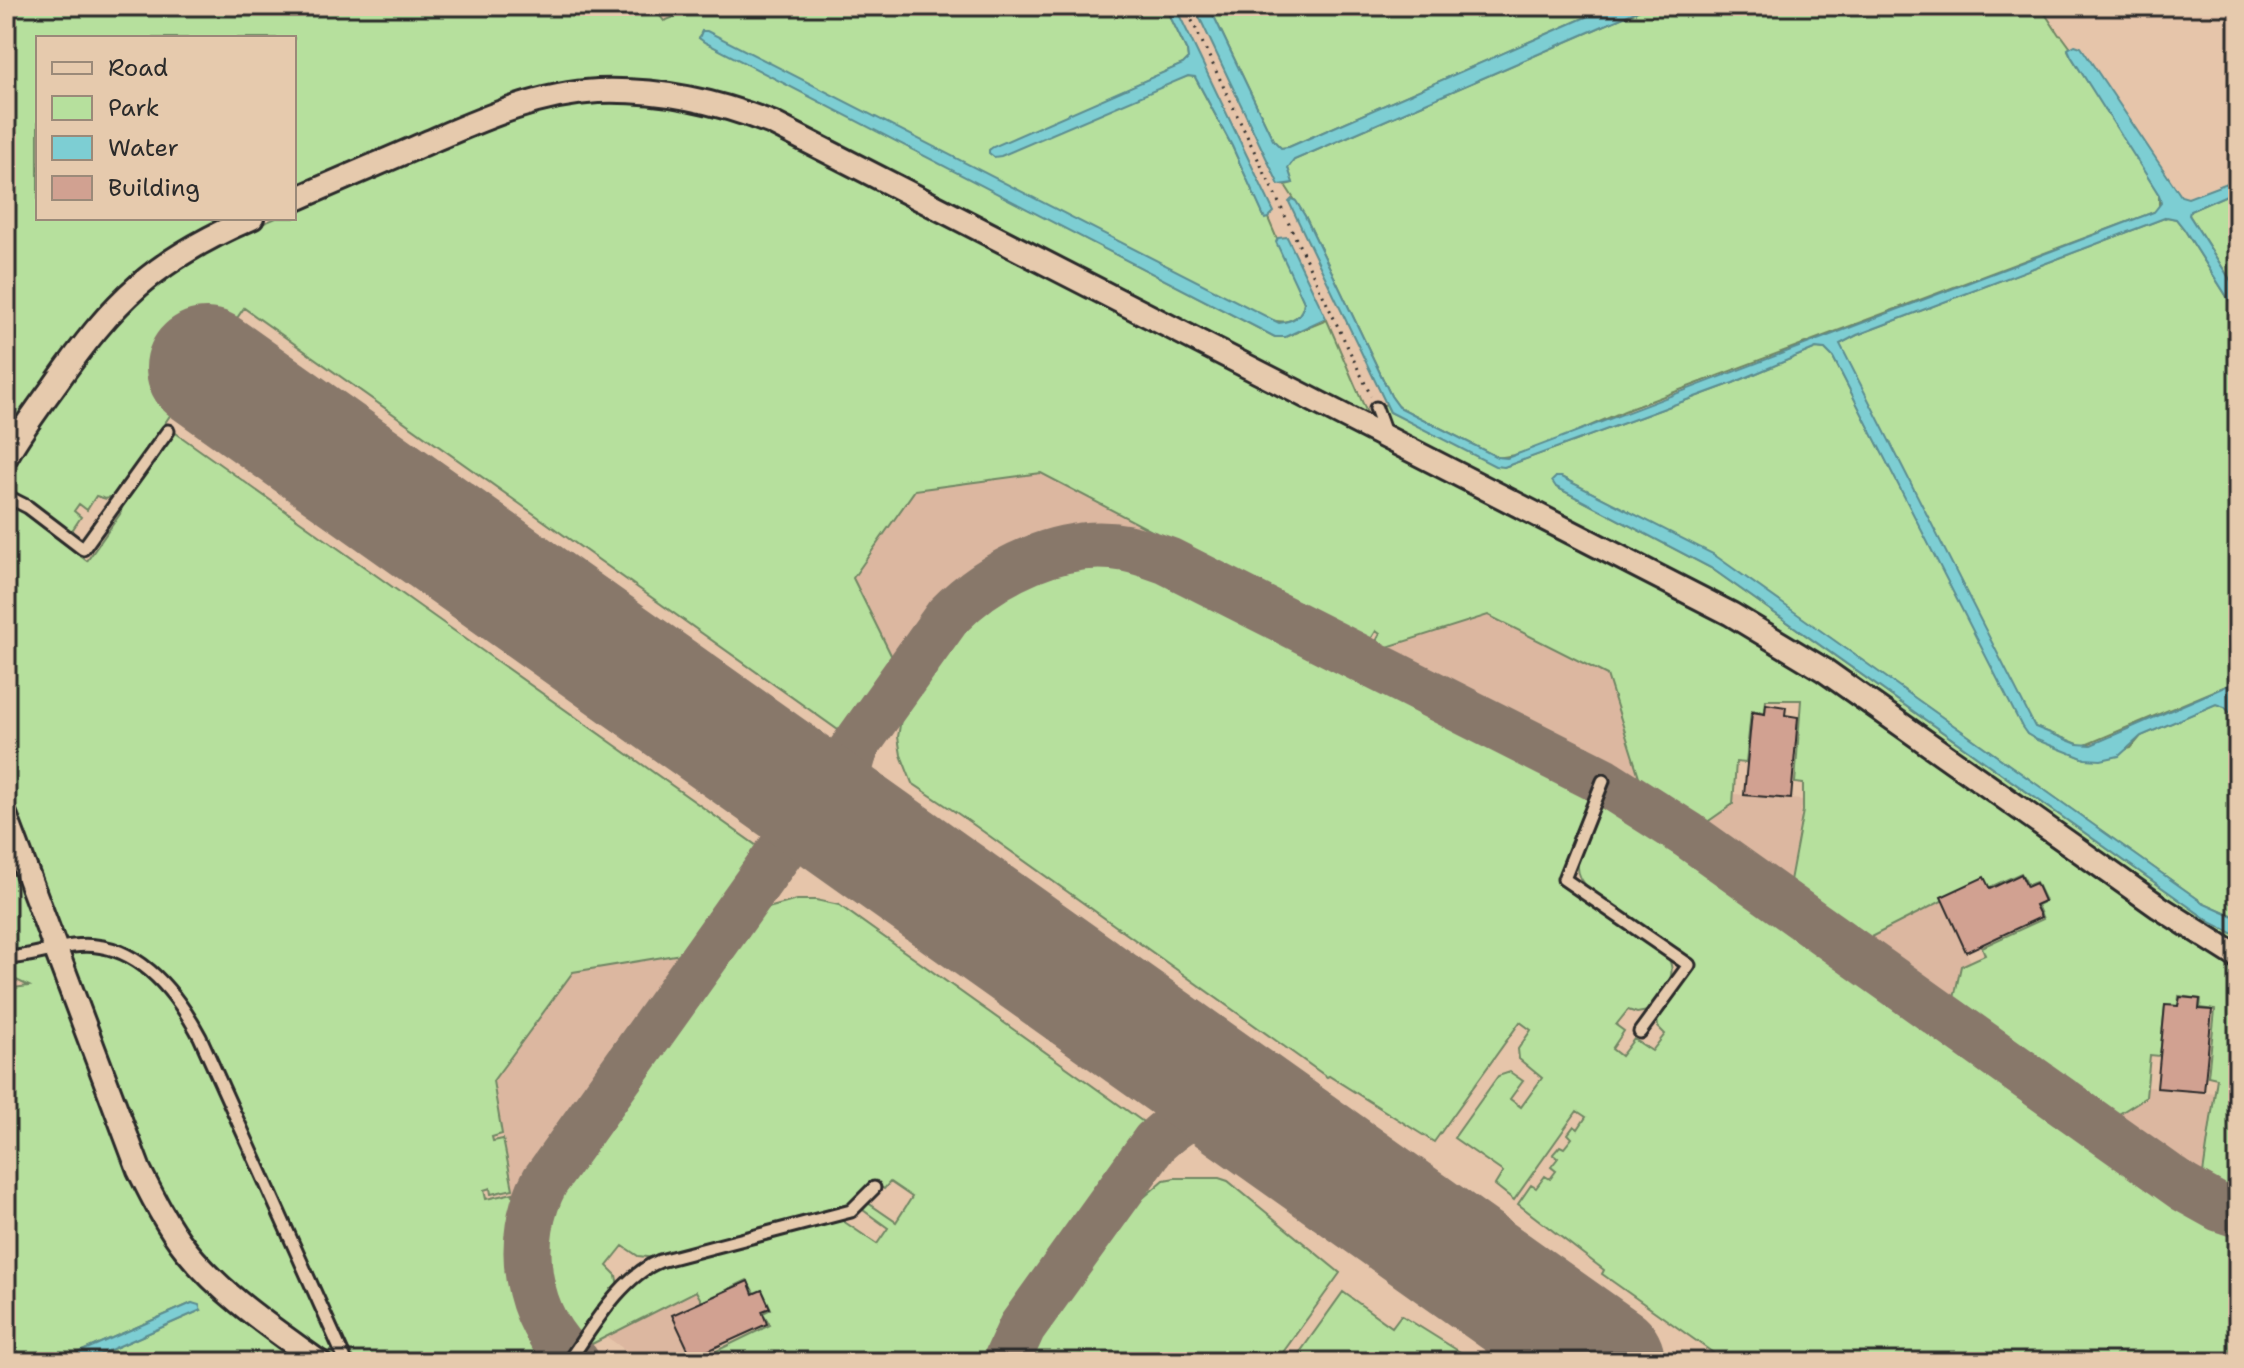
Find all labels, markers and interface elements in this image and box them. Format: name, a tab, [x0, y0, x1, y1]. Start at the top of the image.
legend	[36, 36, 296, 220]
text: Road	[108, 52, 168, 84]
text: Park	[108, 92, 160, 124]
text: Water	[108, 132, 179, 164]
text: Building	[108, 172, 200, 204]

